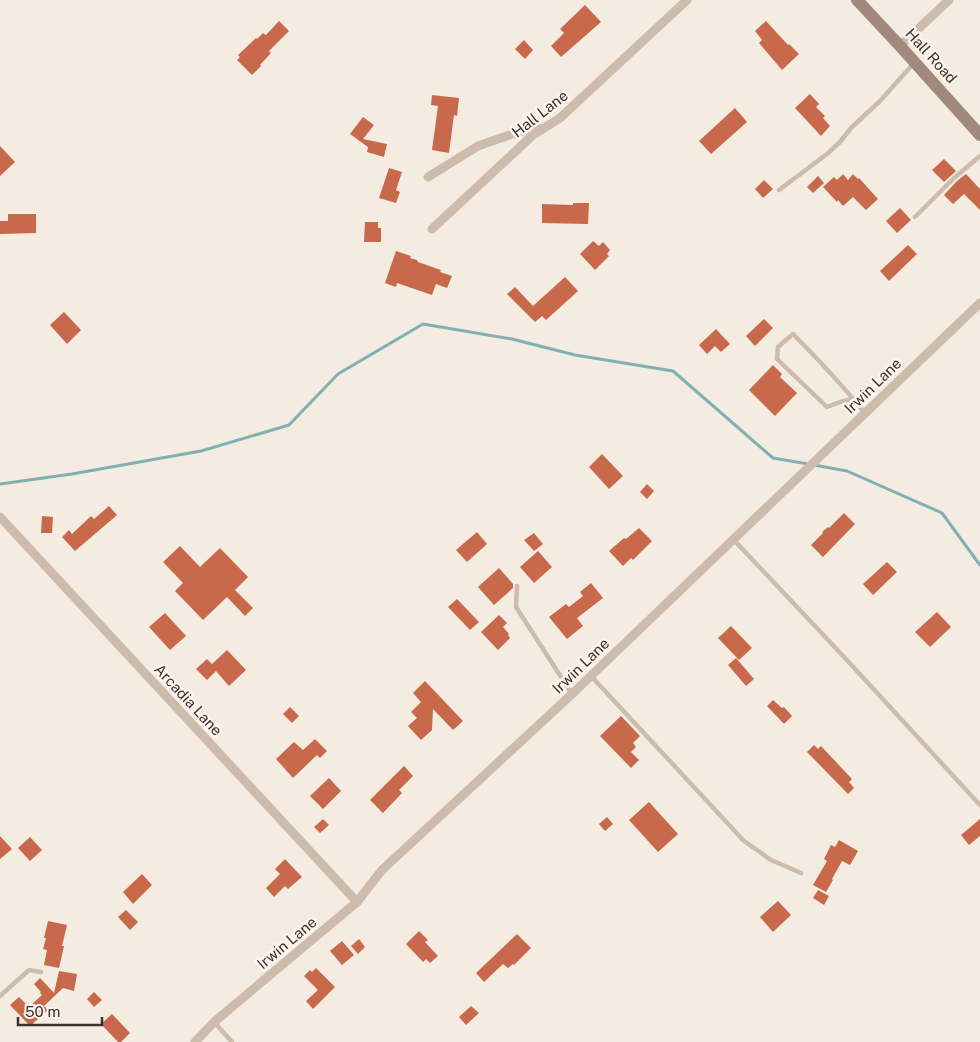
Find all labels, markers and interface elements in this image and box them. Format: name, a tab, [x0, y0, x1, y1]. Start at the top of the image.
street label: Hall Road	[902, 25, 960, 87]
street label: Hall Lane	[508, 87, 571, 141]
street label: Irwin Lane	[841, 355, 904, 417]
street label: Irwin Lane	[549, 635, 612, 697]
street label: Arcadia Lane	[151, 660, 226, 739]
street label: Irwin Lane	[254, 913, 320, 972]
scale bar	[18, 994, 101, 1026]
text: 50 m	[25, 1003, 60, 1020]

